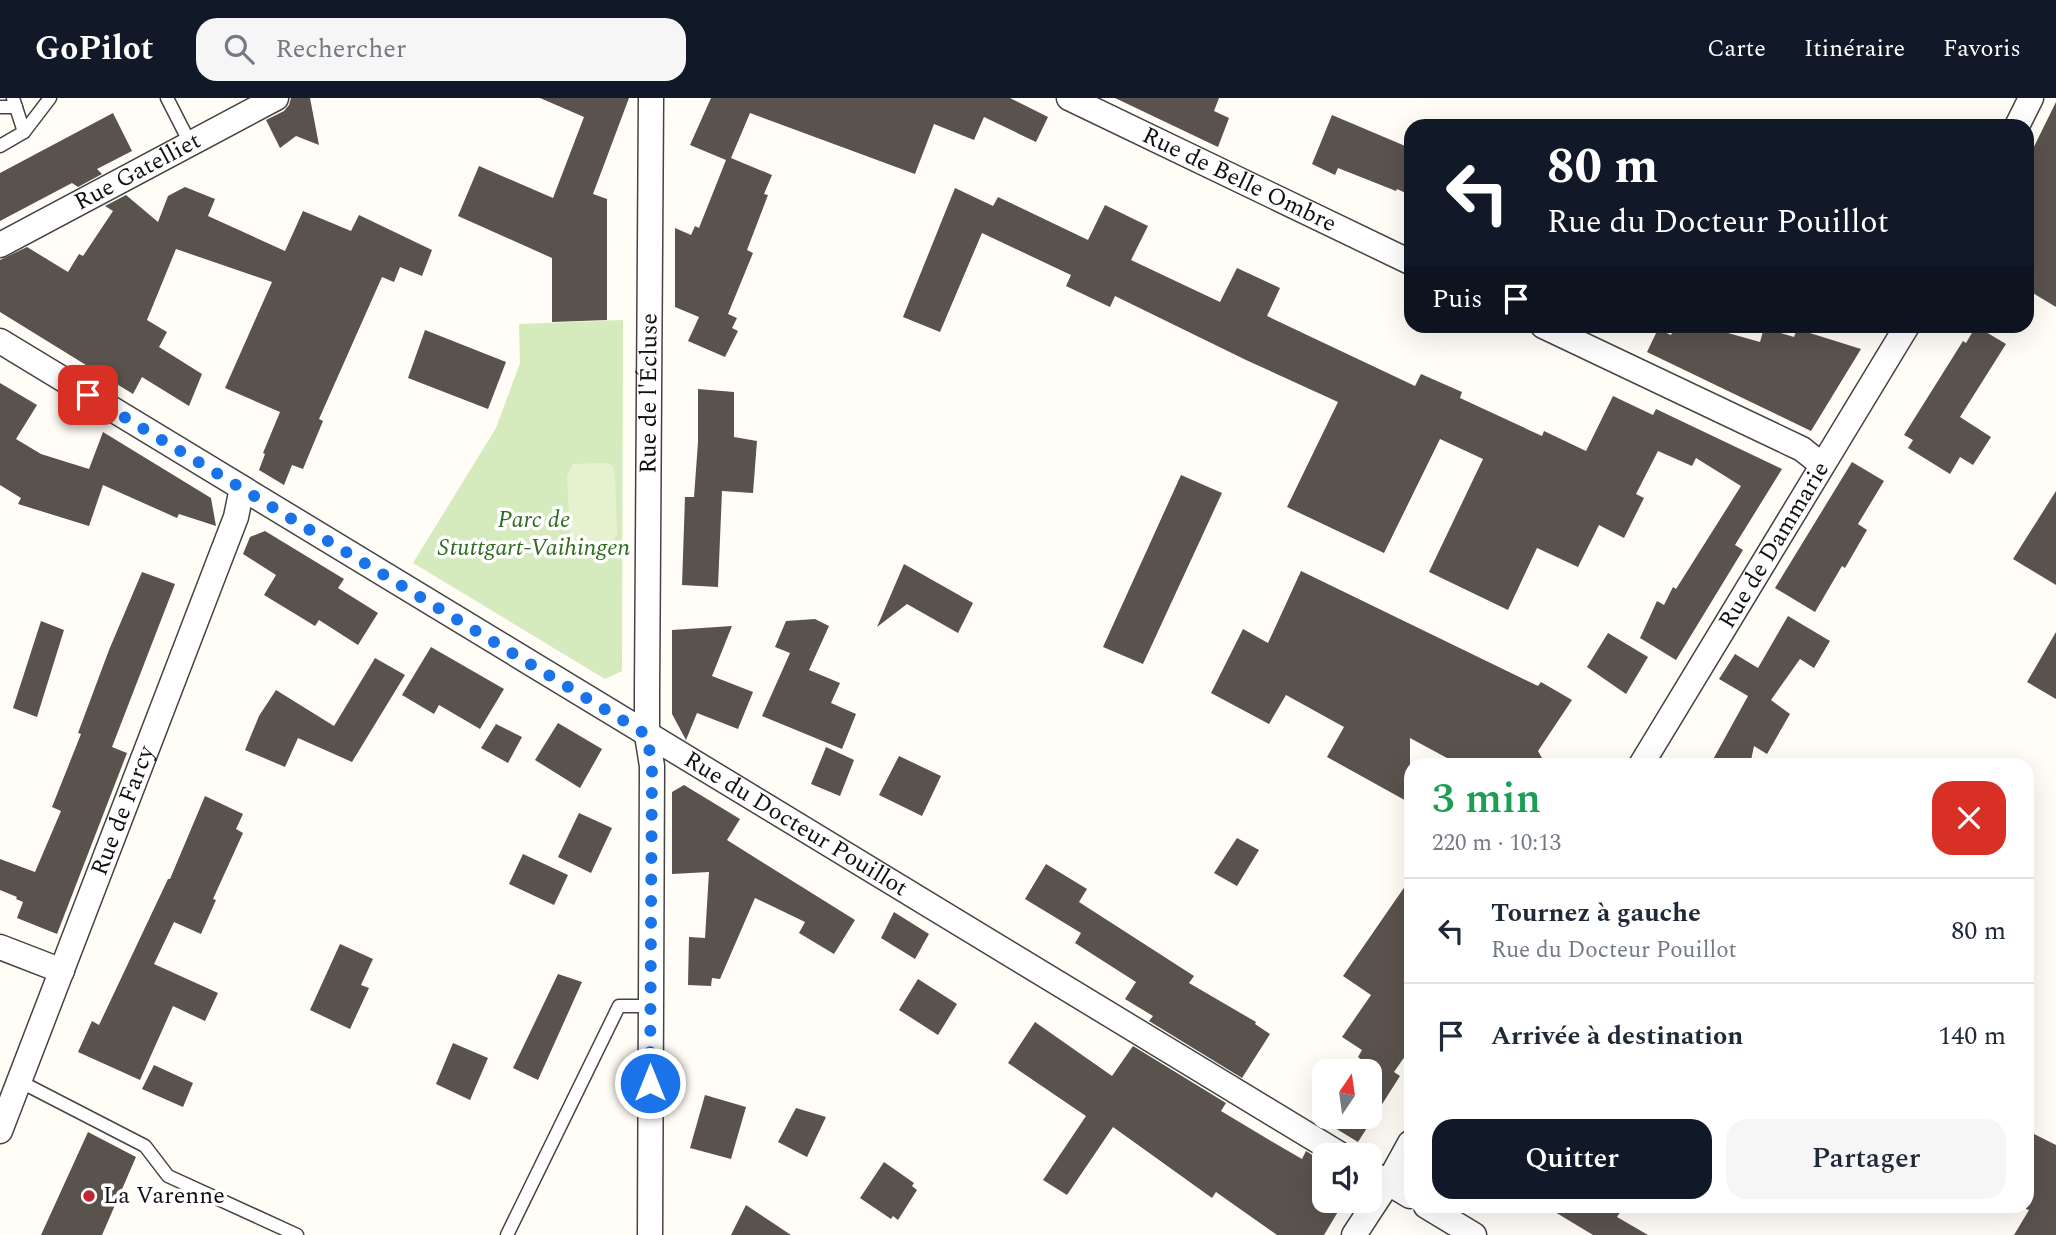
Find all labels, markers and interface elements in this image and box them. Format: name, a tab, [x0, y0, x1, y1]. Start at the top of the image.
search box	[196, 18, 686, 81]
text: GoPilot	[35, 24, 154, 74]
text: Rechercher	[276, 29, 406, 69]
icon: search	[220, 30, 258, 68]
text: Carte	[1707, 31, 1766, 67]
text: Itinéraire	[1804, 31, 1905, 67]
text: Favoris	[1943, 31, 2021, 67]
street label: Rue de Belle Ombre	[1136, 118, 1343, 242]
street label: Rue Gatelliet	[68, 123, 208, 220]
text: 80 m	[1547, 130, 1658, 205]
icon: left	[1432, 147, 1523, 238]
text: Rue du Docteur Pouillot	[1547, 198, 1889, 247]
text: Puis	[1432, 279, 1483, 319]
icon: arrive	[1497, 280, 1535, 318]
street label: Rue de l'Écluse	[630, 313, 668, 474]
pin	[58, 365, 118, 425]
icon: arrive	[69, 376, 107, 414]
street label: Rue de Dammarie	[1710, 455, 1839, 636]
park label: Parc de Stuttgart-Vaihingen	[438, 502, 631, 566]
street label: Rue de Farcy	[82, 739, 165, 881]
street label: Rue du Docteur Pouillot	[677, 742, 915, 906]
text: 3 min	[1432, 768, 1541, 831]
button: close	[1932, 781, 2006, 855]
text: 220 m · 10:13	[1432, 826, 1561, 861]
text: Tournez à gauche	[1491, 893, 1701, 933]
text: 80 m	[1951, 911, 2006, 951]
icon: left	[1432, 912, 1470, 950]
text: Rue du Docteur Pouillot	[1491, 933, 1737, 968]
text: Arrivée à destination	[1491, 1016, 1743, 1056]
text: 140 m	[1938, 1016, 2006, 1056]
icon: arrive	[1432, 1017, 1470, 1055]
position arrow	[613, 1046, 687, 1120]
north arrow	[1312, 1059, 1382, 1129]
map controls	[1312, 1059, 1382, 1213]
button: Quitter	[1432, 1119, 1712, 1199]
button: Partager	[1726, 1119, 2006, 1199]
button: sound	[1312, 1143, 1382, 1213]
place label: La Varenne	[103, 1178, 225, 1214]
marker: La Varenne	[81, 1188, 97, 1204]

